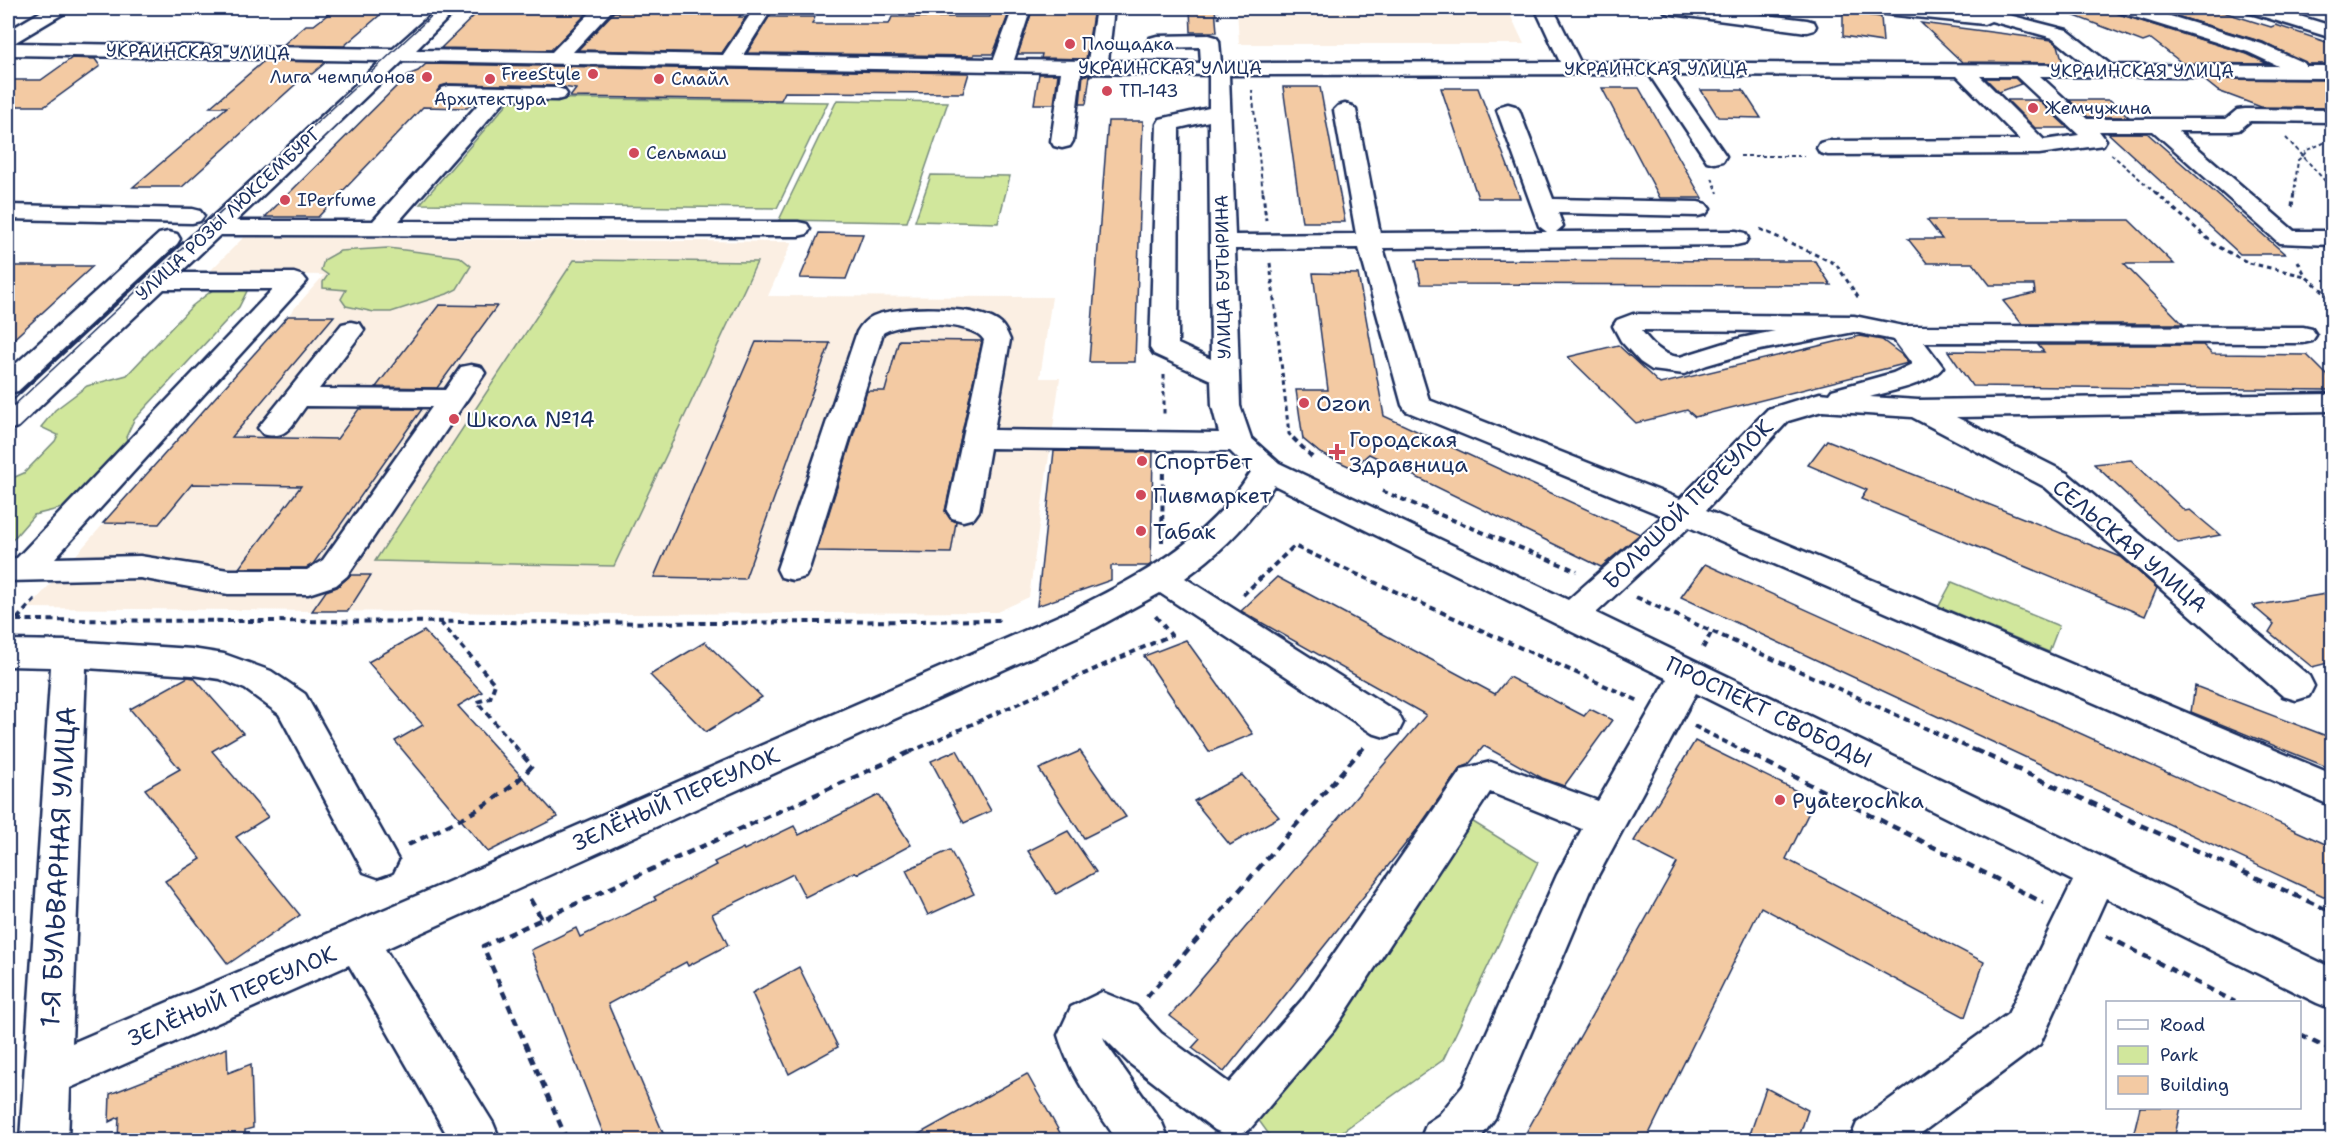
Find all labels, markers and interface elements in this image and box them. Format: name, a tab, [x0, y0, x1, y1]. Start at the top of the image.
place label: Площадка	[1082, 32, 1174, 56]
marker: Площадка	[1063, 37, 1077, 51]
street label: УКРАИНСКАЯ УЛИЦА	[106, 38, 290, 66]
street label: УКРАИНСКАЯ УЛИЦА	[1078, 56, 1262, 80]
street label: УКРАИНСКАЯ УЛИЦА	[1564, 57, 1748, 81]
street label: УКРАИНСКАЯ УЛИЦА	[2050, 59, 2234, 83]
place label: FreeStyle	[501, 62, 581, 86]
place label: Лига чемпионов	[270, 65, 415, 89]
marker: FreeStyle	[586, 67, 600, 81]
place label: Смайл	[671, 67, 729, 91]
marker: Лига чемпионов	[420, 70, 434, 84]
marker: Архитектура	[483, 72, 497, 86]
marker: Смайл	[652, 72, 666, 86]
place label: ТП-143	[1119, 79, 1179, 103]
marker: ТП-143	[1100, 84, 1114, 98]
place label: Архитектура	[434, 87, 546, 111]
place label: Жемчужина	[2045, 96, 2151, 120]
marker: Жемчужина	[2026, 101, 2040, 115]
street label: УЛИЦА РОЗЫ ЛЮКСЕМБУРГ	[131, 122, 326, 306]
place label: Сельмаш	[646, 141, 727, 165]
marker: Сельмаш	[627, 146, 641, 160]
place label: IPerfume	[297, 188, 377, 212]
marker: IPerfume	[278, 193, 292, 207]
street label: УЛИЦА БУТЫРИНА	[1210, 194, 1236, 360]
place label: Ozon	[1316, 389, 1371, 418]
marker: Ozon	[1297, 396, 1311, 410]
place label: Школа №14	[466, 405, 595, 434]
marker: Школа №14	[447, 412, 461, 426]
street label: БОЛЬШОЙ ПЕРЕУЛОК	[1597, 413, 1779, 595]
place label: Городская Здравница	[1349, 425, 1468, 479]
marker: Городская Здравница	[1330, 445, 1344, 459]
place label: СпортБет	[1154, 447, 1253, 476]
marker: СпортБет	[1135, 454, 1149, 468]
street label: СЕЛЬСКАЯ УЛИЦА	[2047, 473, 2213, 619]
place label: Пивмаркет	[1153, 481, 1272, 510]
marker: Пивмаркет	[1134, 488, 1148, 502]
place label: Табак	[1153, 517, 1216, 546]
marker: Табак	[1134, 524, 1148, 538]
street label: ПРОСПЕКТ СВОБОДЫ	[1661, 649, 1877, 775]
street label: 1-Я БУЛЬВАРНАЯ УЛИЦА	[31, 706, 85, 1028]
street label: ЗЕЛЁНЫЙ ПЕРЕУЛОК	[568, 740, 784, 858]
place label: Pyaterochka	[1792, 786, 1924, 815]
marker: Pyaterochka	[1773, 793, 1787, 807]
street label: ЗЕЛЁНЫЙ ПЕРЕУЛОК	[123, 939, 341, 1053]
legend	[2106, 1001, 2301, 1109]
text: Road	[2160, 1013, 2205, 1037]
text: Park	[2160, 1043, 2199, 1067]
text: Building	[2160, 1073, 2229, 1097]

